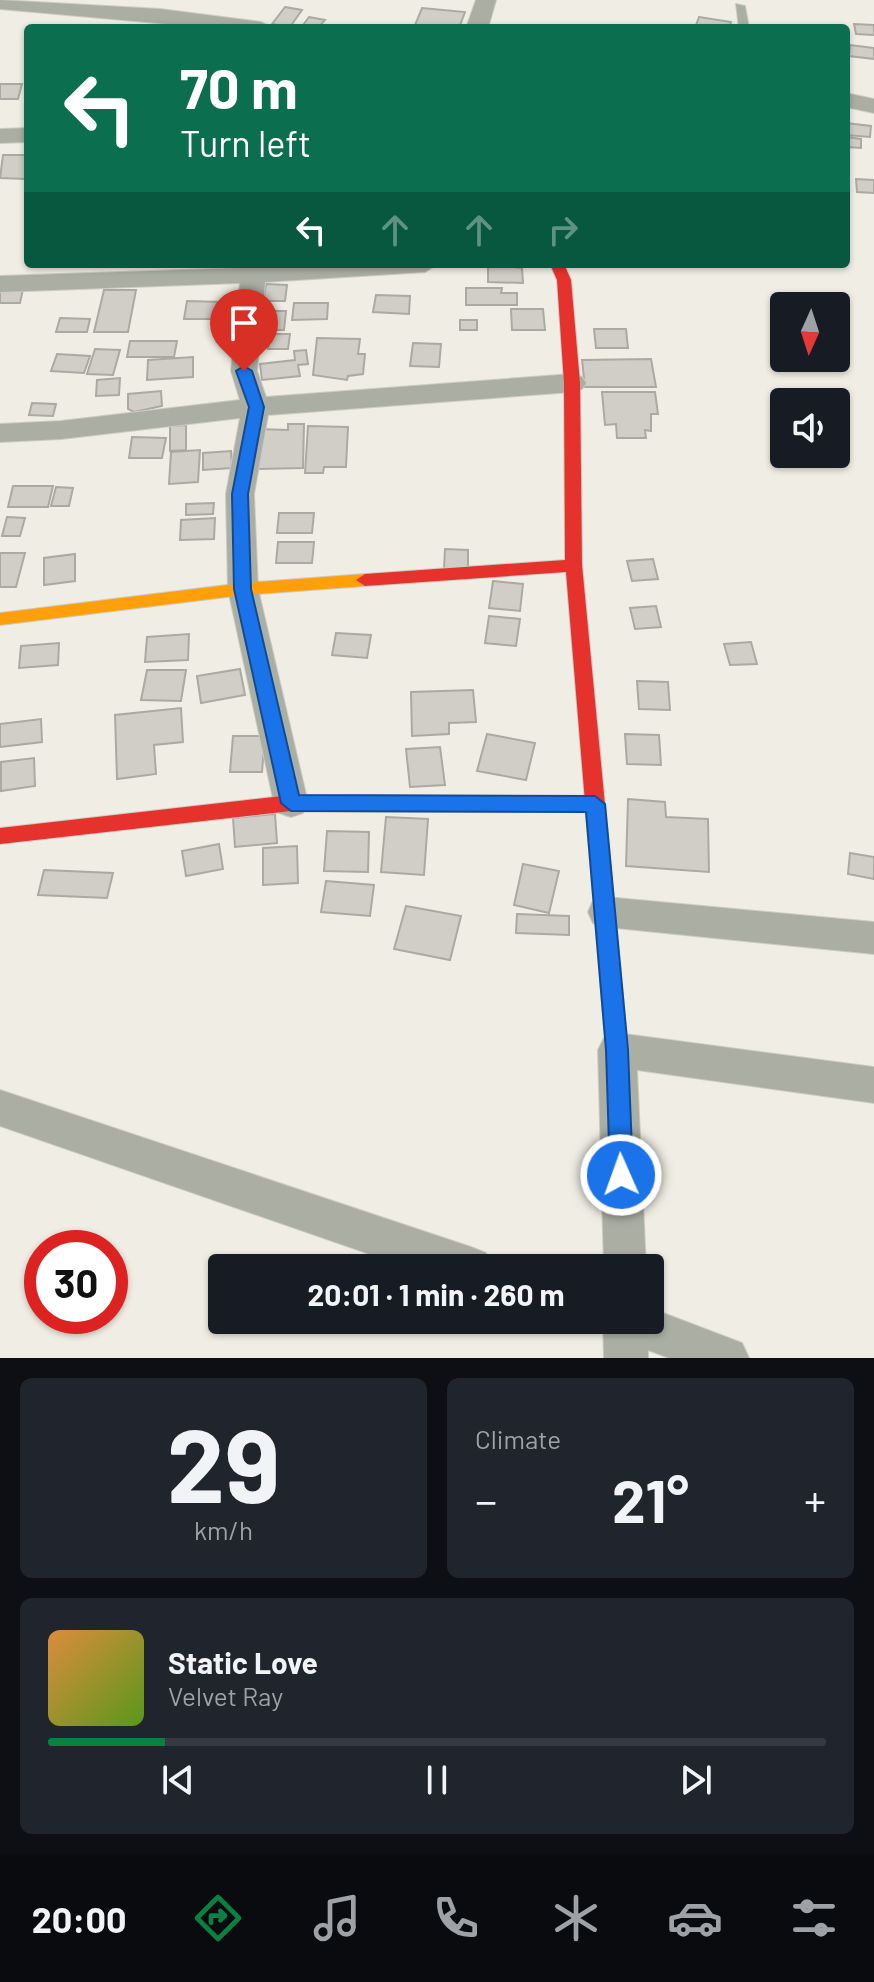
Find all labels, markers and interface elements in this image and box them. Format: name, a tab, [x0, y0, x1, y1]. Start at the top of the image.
text: 70 m	[180, 53, 298, 120]
icon: left	[48, 56, 152, 160]
text: Turn left	[180, 121, 311, 164]
icon: left	[289, 208, 333, 252]
icon: ahead	[373, 208, 417, 252]
icon: ahead	[457, 208, 501, 252]
icon: right	[541, 208, 585, 252]
pin	[210, 289, 278, 371]
north arrow	[770, 292, 850, 372]
map controls	[770, 292, 850, 468]
icon: arrive	[222, 301, 266, 345]
button: sound	[770, 388, 850, 468]
position arrow	[579, 1133, 663, 1217]
speed limit sign: 30	[24, 1230, 128, 1334]
text: 20:01 · 1 min · 260 m	[307, 1276, 565, 1312]
text: 29	[167, 1399, 280, 1524]
text: Climate	[475, 1423, 561, 1454]
text: 21°	[612, 1463, 689, 1535]
text: −	[475, 1473, 497, 1526]
text: +	[804, 1473, 826, 1526]
text: km/h	[194, 1514, 253, 1545]
text: Static Love	[168, 1644, 318, 1680]
text: Velvet Ray	[168, 1680, 283, 1711]
icon: previous	[156, 1758, 200, 1802]
icon: pause	[415, 1758, 459, 1802]
icon: next	[674, 1758, 718, 1802]
icon: directions	[190, 1890, 246, 1946]
icon: music	[309, 1890, 365, 1946]
icon: phone	[428, 1890, 484, 1946]
icon: climate	[548, 1890, 604, 1946]
icon: car	[667, 1890, 723, 1946]
icon: filters	[786, 1890, 842, 1946]
text: 20:00	[32, 1897, 126, 1940]

